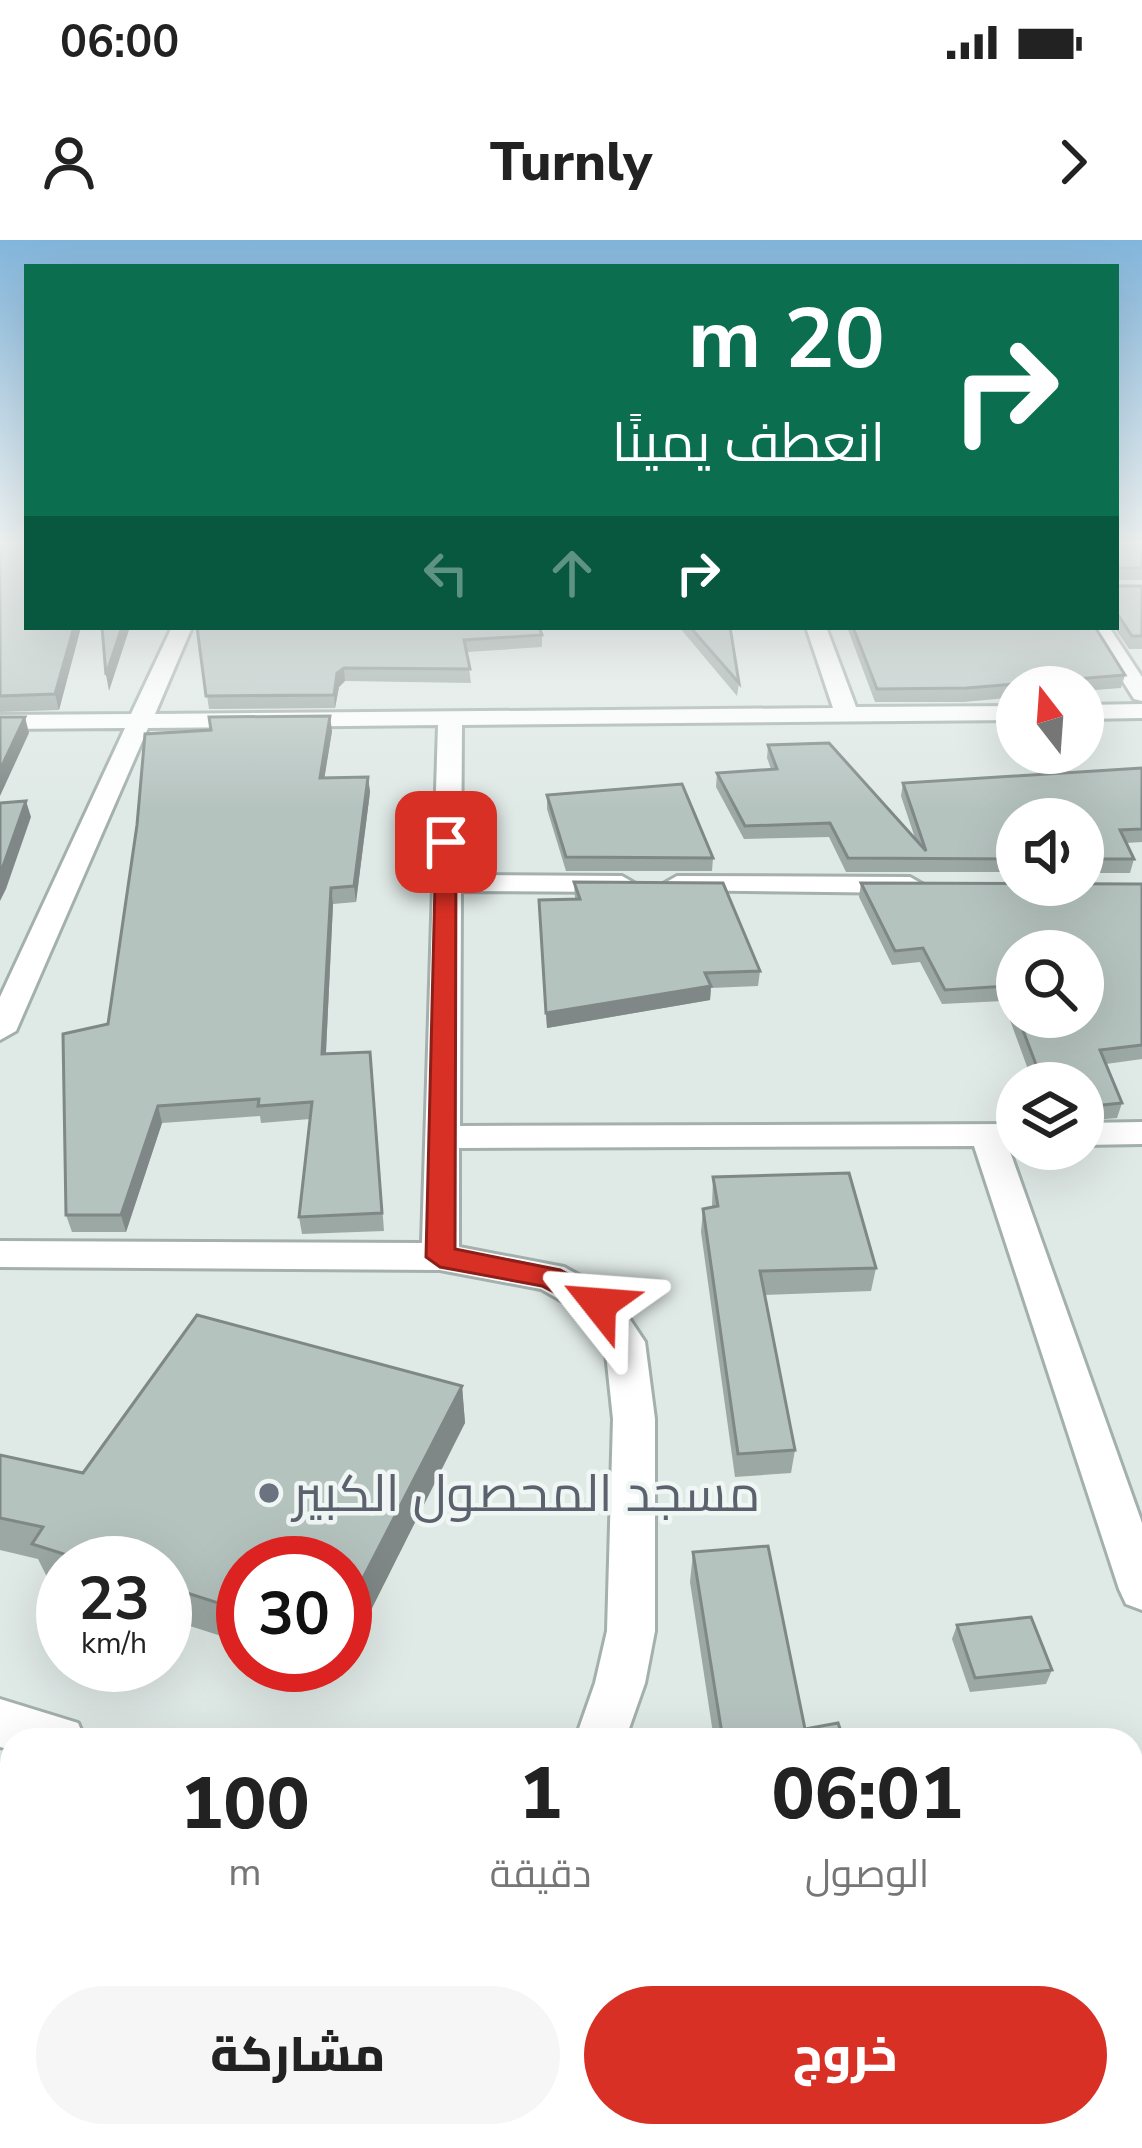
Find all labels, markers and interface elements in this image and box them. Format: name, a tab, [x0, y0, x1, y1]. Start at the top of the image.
text: 06:00	[60, 12, 179, 73]
text: Turnly	[490, 125, 652, 199]
icon: person	[36, 129, 102, 195]
icon: forward	[1040, 129, 1106, 195]
text: 20 m	[688, 282, 885, 397]
icon: right	[927, 312, 1083, 468]
text: انعطف يمينًا	[612, 406, 885, 480]
icon: left	[413, 540, 479, 606]
icon: ahead	[539, 540, 605, 606]
icon: right	[665, 540, 731, 606]
north arrow	[996, 666, 1104, 774]
map controls	[996, 666, 1104, 1170]
pin	[395, 791, 497, 893]
button: sound	[996, 798, 1104, 906]
icon: arrive	[413, 809, 479, 875]
button: search	[996, 930, 1104, 1038]
button: layers	[996, 1062, 1104, 1170]
position arrow	[536, 1241, 662, 1367]
place label: مسجد المحصول الكبير	[290, 1459, 760, 1529]
marker: مسجد المحصول الكبير	[256, 1480, 282, 1506]
speed limit sign: 30	[216, 1536, 372, 1692]
text: 23	[78, 1558, 150, 1640]
text: km/h	[81, 1623, 147, 1664]
text: 1	[519, 1745, 562, 1843]
text: 06:01	[771, 1745, 963, 1843]
text: 100	[180, 1755, 310, 1853]
text: m	[228, 1846, 262, 1899]
text: دقيقة	[490, 1848, 591, 1901]
text: الوصول	[805, 1848, 929, 1901]
button: مشاركة	[36, 1986, 560, 2124]
button: خروج	[584, 1986, 1107, 2124]

